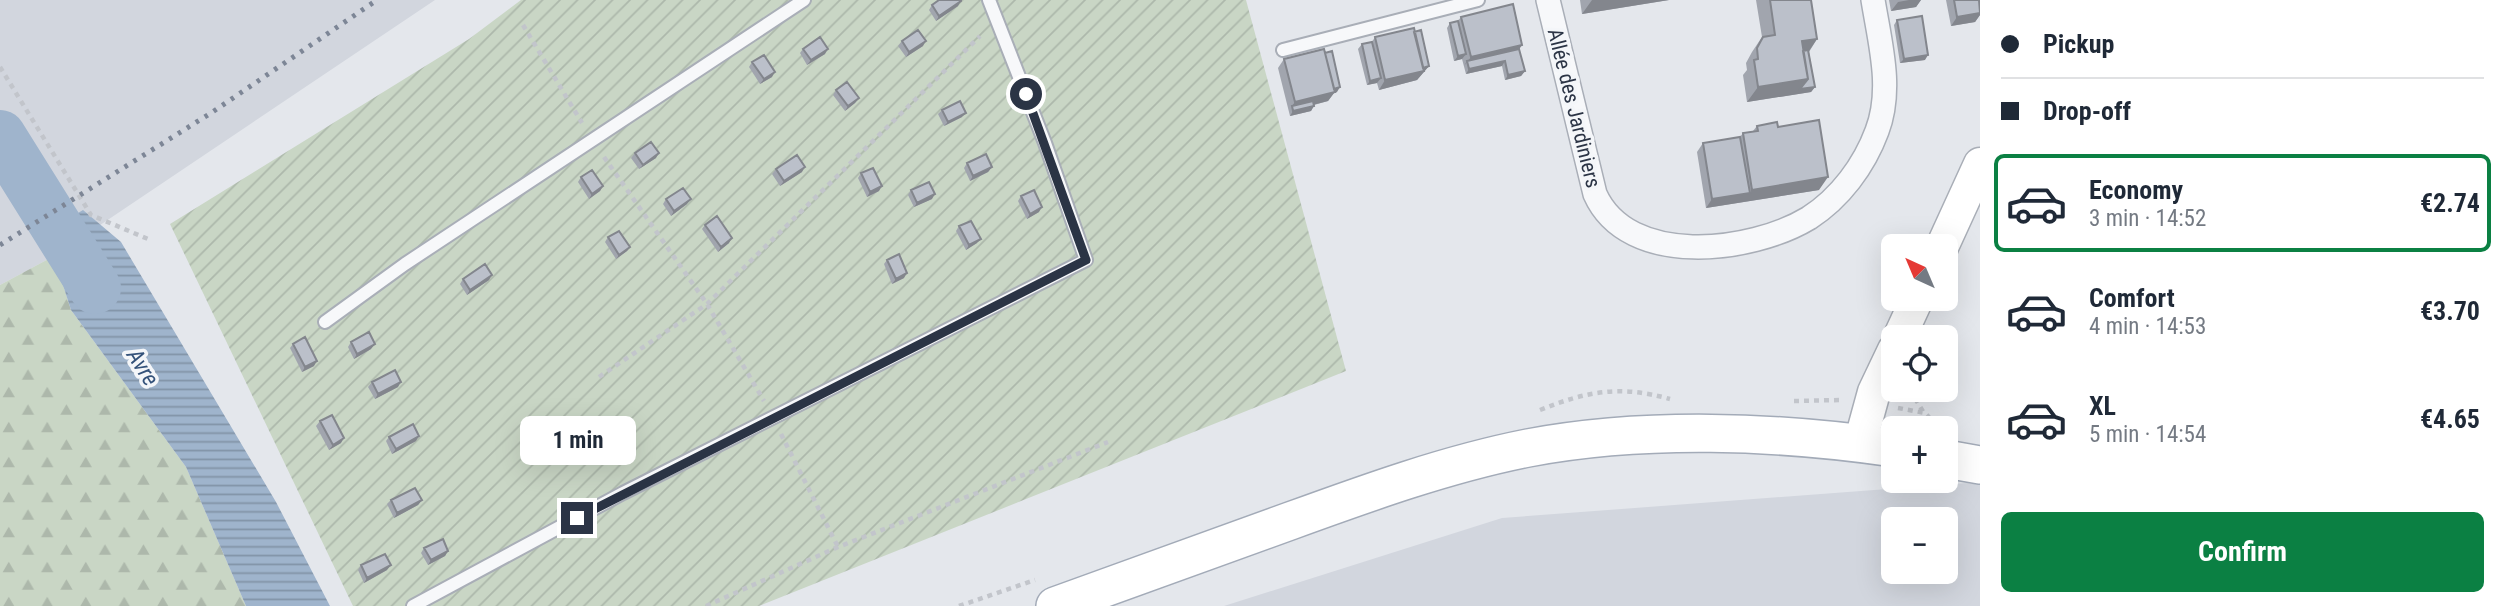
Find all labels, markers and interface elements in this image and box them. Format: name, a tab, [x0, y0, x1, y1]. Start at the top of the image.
street label: Allée des Jardiniers	[1543, 26, 1605, 190]
text: Pickup	[2043, 29, 2114, 59]
route start	[1010, 78, 1042, 110]
text: Drop-off	[2043, 96, 2131, 126]
icon: car	[2005, 172, 2068, 235]
text: Economy	[2089, 175, 2183, 205]
text: €2.74	[2420, 188, 2480, 218]
text: 3 min · 14:52	[2089, 205, 2206, 232]
north arrow	[1881, 234, 1958, 312]
map controls	[1881, 234, 1958, 584]
icon: car	[2005, 280, 2068, 343]
text: Comfort	[2089, 283, 2175, 313]
text: €3.70	[2420, 296, 2480, 326]
text: 4 min · 14:53	[2089, 313, 2206, 340]
button: locate	[1881, 325, 1958, 402]
water label: Avre	[120, 343, 164, 391]
icon: car	[2005, 388, 2068, 451]
text: XL	[2089, 391, 2116, 421]
text: €4.65	[2420, 404, 2480, 434]
callout: 1 min	[519, 416, 635, 466]
button: +	[1881, 416, 1958, 493]
text: 5 min · 14:54	[2089, 421, 2206, 448]
text: 1 min	[552, 427, 604, 454]
route end	[561, 502, 593, 534]
button: −	[1881, 507, 1958, 584]
button: Confirm	[2001, 512, 2484, 592]

